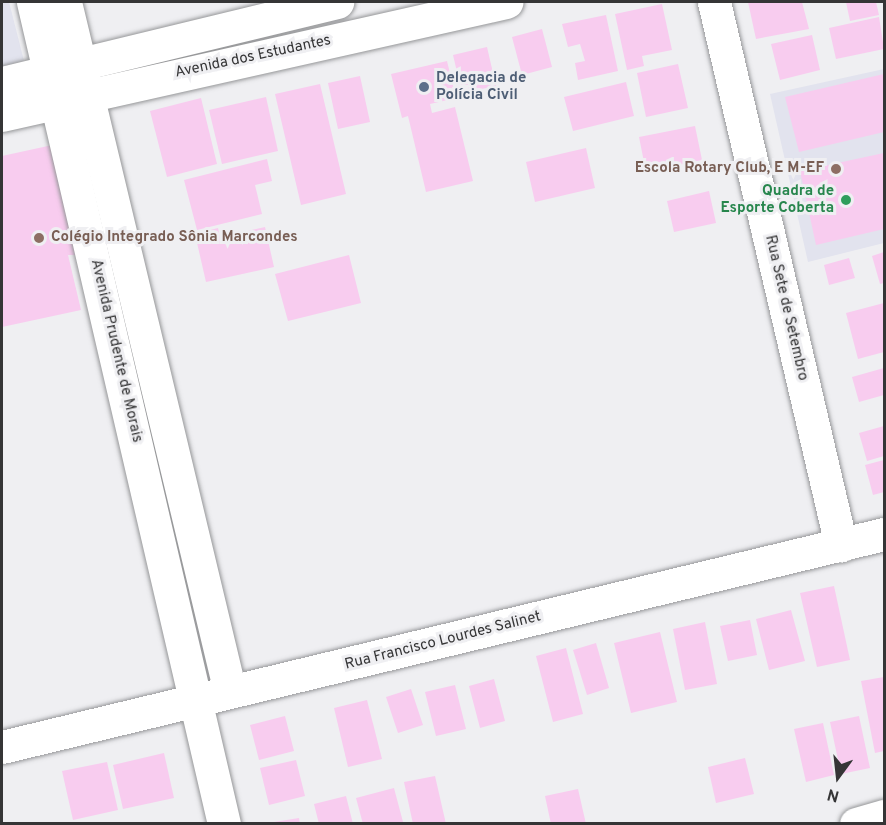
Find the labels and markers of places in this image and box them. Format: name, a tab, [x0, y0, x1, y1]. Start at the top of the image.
place label: Delegacia de Polícia Civil	[436, 69, 526, 104]
marker: Delegacia de Polícia Civil	[417, 80, 431, 94]
place label: Escola Rotary Club, E M-EF	[635, 160, 824, 178]
marker: Escola Rotary Club, E M-EF	[829, 162, 843, 176]
place label: Quadra de Esporte Coberta	[721, 182, 834, 217]
marker: Quadra de Esporte Coberta	[839, 193, 853, 207]
place label: Colégio Integrado Sônia Marcondes	[51, 229, 298, 247]
marker: Colégio Integrado Sônia Marcondes	[32, 231, 46, 245]

